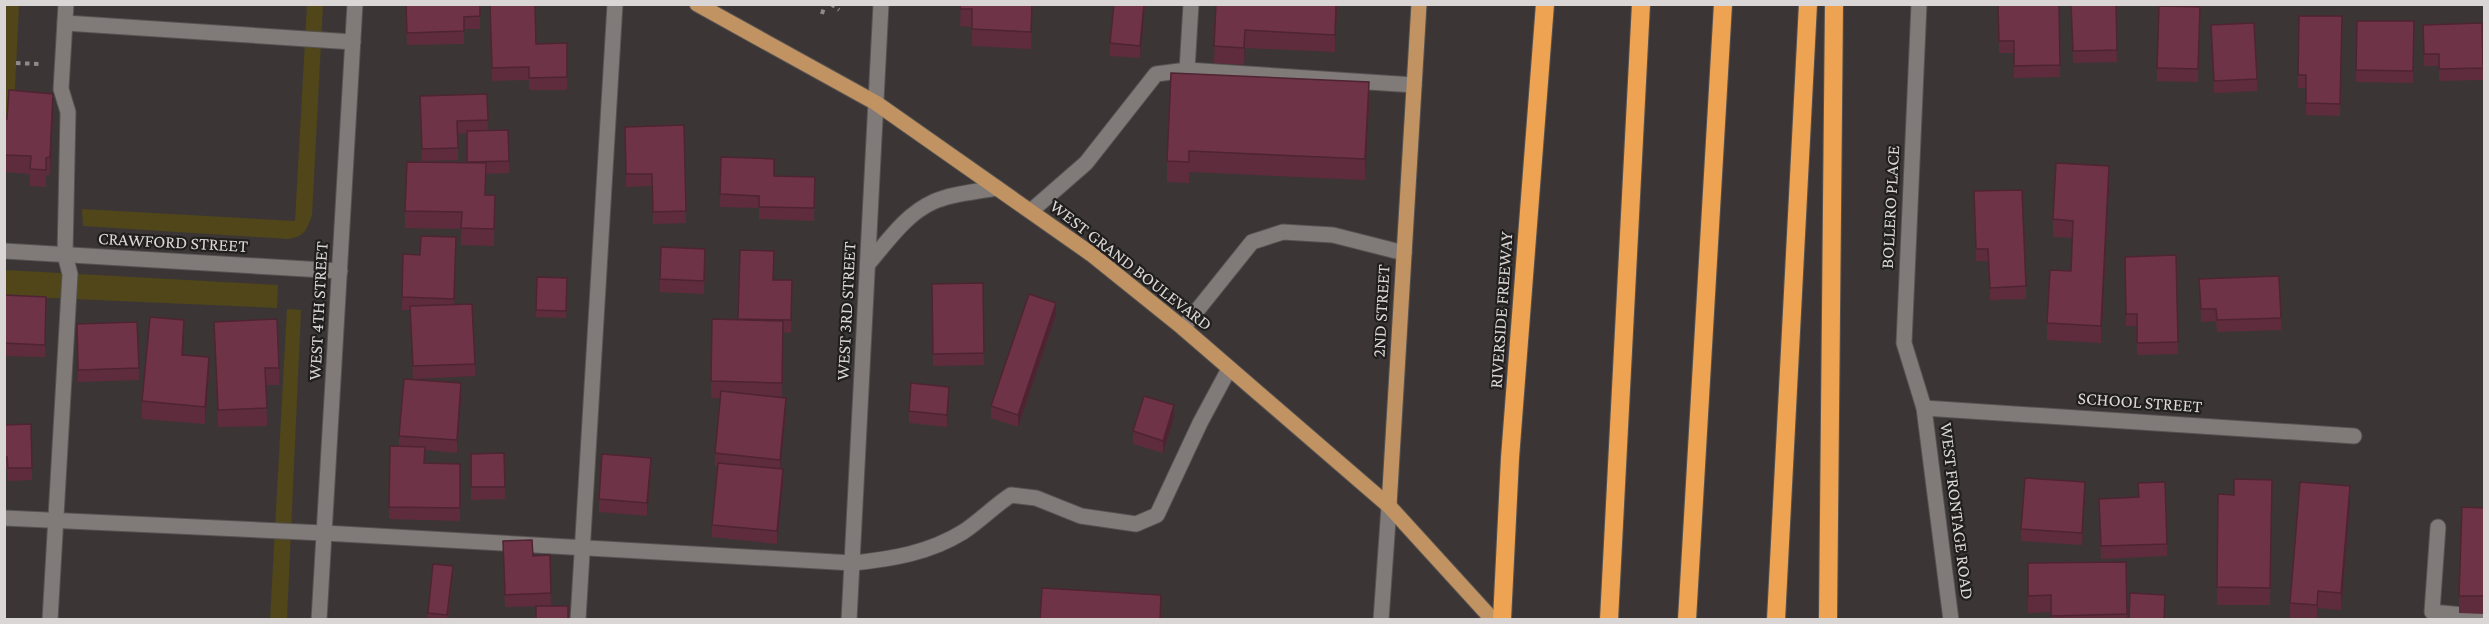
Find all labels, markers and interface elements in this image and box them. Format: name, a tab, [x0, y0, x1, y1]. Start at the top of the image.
street label: BOLLERO PLACE	[1877, 145, 1903, 269]
street label: WEST GRAND BOULEVARD	[1046, 196, 1216, 334]
street label: CRAWFORD STREET	[98, 228, 249, 256]
street label: RIVERSIDE FREEWAY	[1486, 230, 1516, 389]
street label: WEST 4TH STREET	[304, 241, 332, 381]
street label: WEST 3RD STREET	[832, 241, 860, 381]
street label: 2ND STREET	[1369, 264, 1393, 358]
street label: SCHOOL STREET	[2077, 388, 2203, 416]
street label: WEST FRONTAGE ROAD	[1936, 421, 1978, 601]

